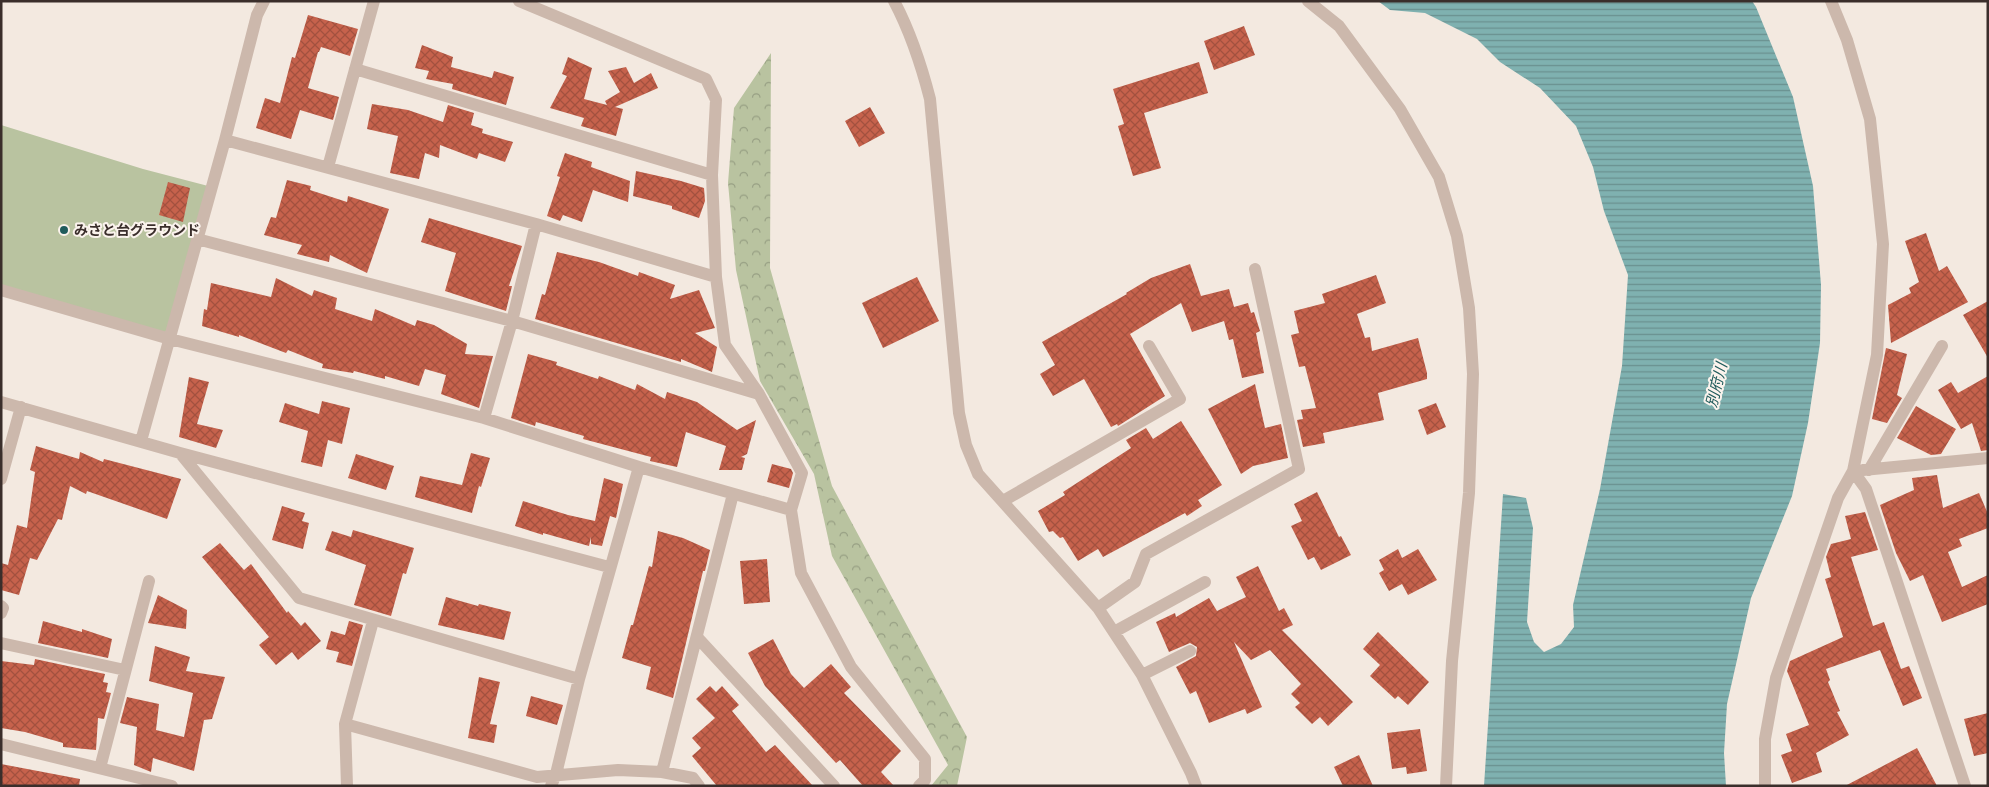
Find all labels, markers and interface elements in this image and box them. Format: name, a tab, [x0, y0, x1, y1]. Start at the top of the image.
place label: みさと台グラウンド	[74, 221, 200, 239]
marker: みさと台グラウンド	[58, 224, 70, 236]
water label: 別府川	[1701, 359, 1731, 409]

